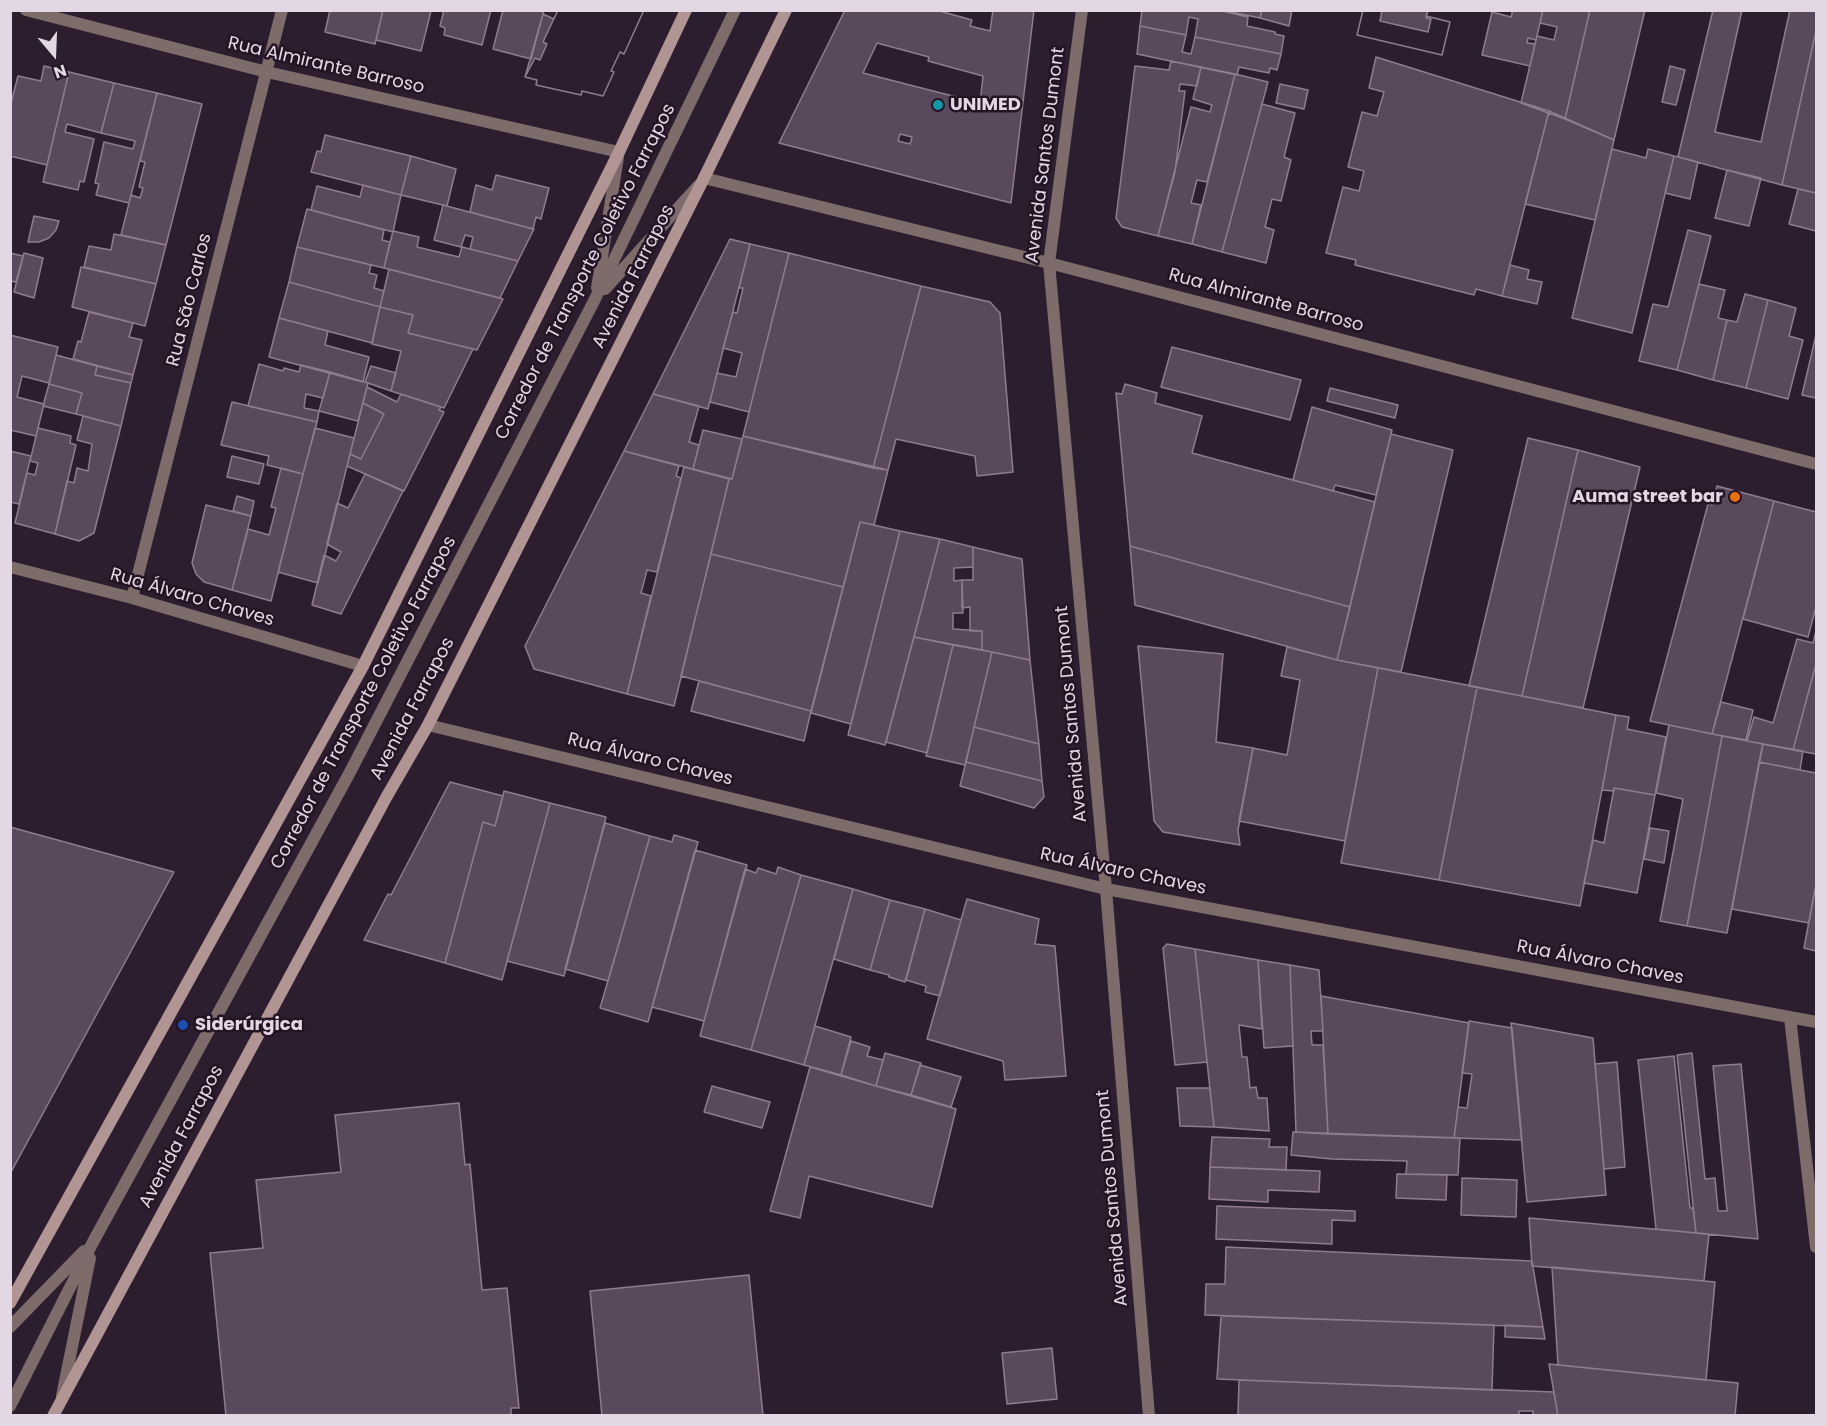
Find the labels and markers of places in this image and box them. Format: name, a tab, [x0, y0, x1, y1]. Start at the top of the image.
place label: UNIMED	[950, 94, 1021, 116]
marker: UNIMED	[931, 98, 945, 112]
place label: Auma street bar	[1572, 486, 1723, 508]
marker: Auma street bar	[1728, 490, 1742, 504]
place label: Siderúrgica	[195, 1014, 303, 1036]
marker: Siderúrgica	[176, 1018, 190, 1032]

